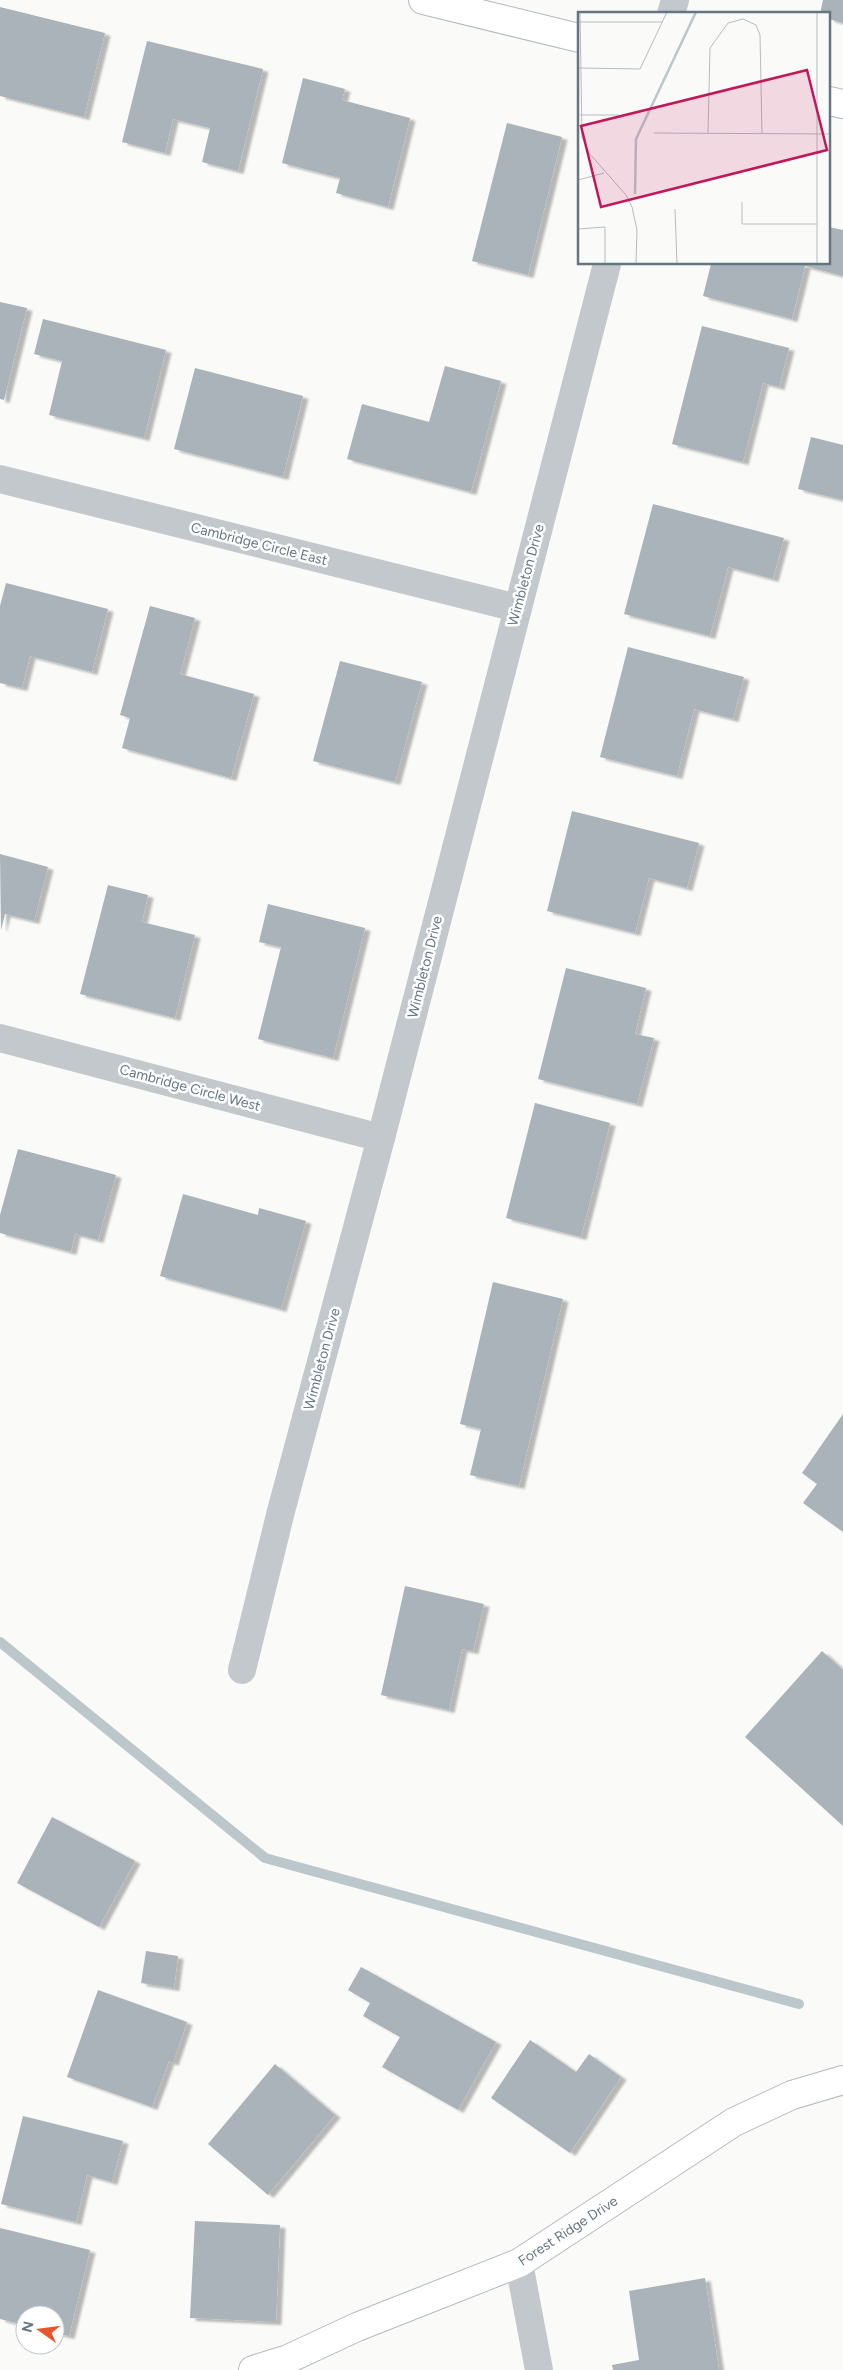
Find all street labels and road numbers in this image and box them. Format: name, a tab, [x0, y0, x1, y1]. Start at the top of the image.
street label: Cambridge Circle East	[189, 519, 329, 569]
street label: Wimbleton Drive	[504, 522, 548, 628]
street label: Wimbleton Drive	[404, 914, 446, 1020]
street label: Cambridge Circle West	[118, 1061, 262, 1115]
street label: Wimbleton Drive	[300, 1306, 344, 1412]
street label: Forest Ridge Drive	[515, 2192, 621, 2270]

